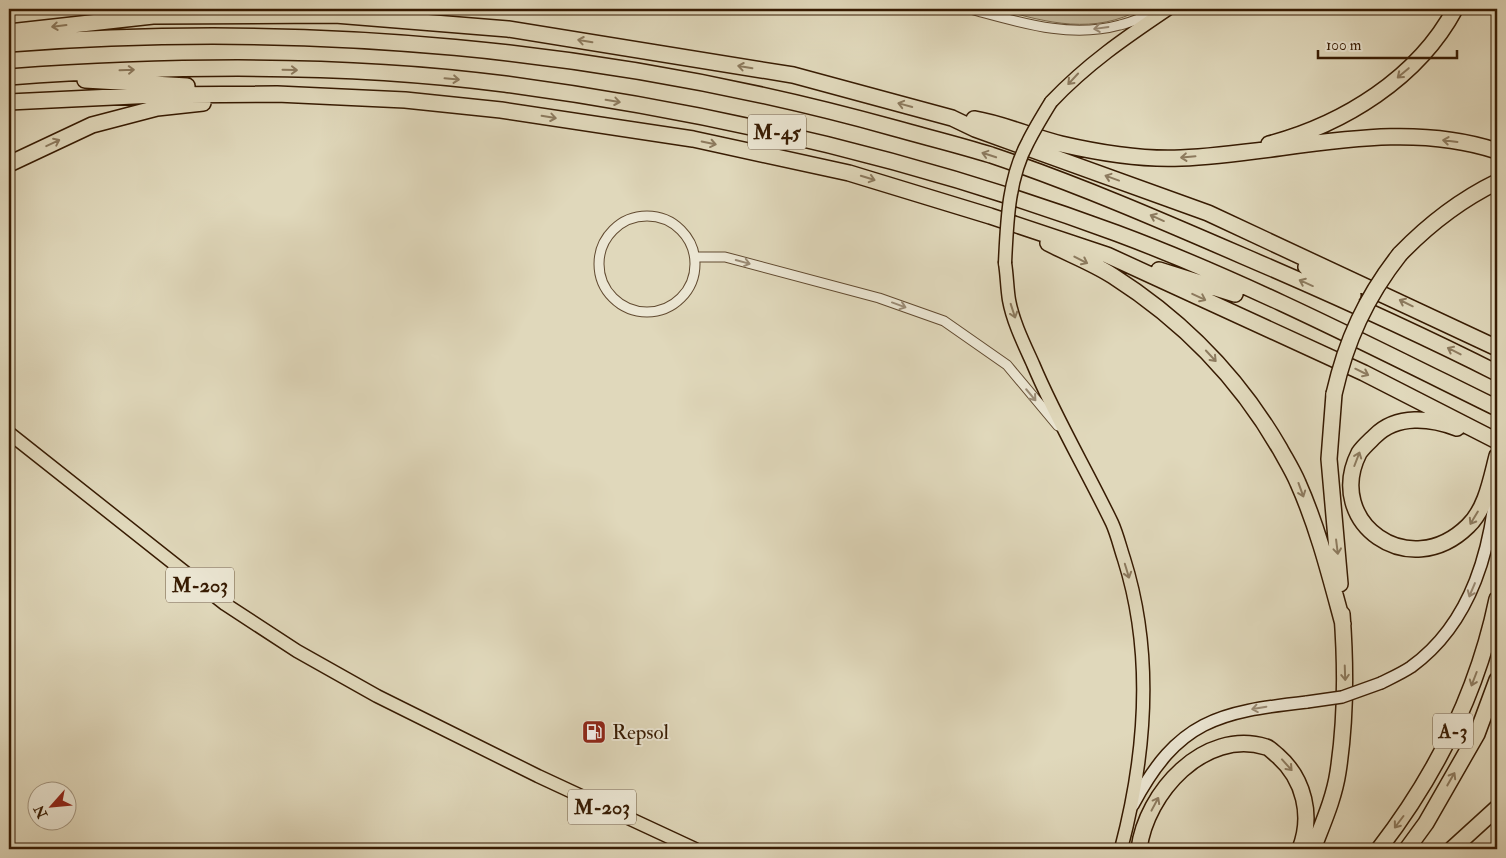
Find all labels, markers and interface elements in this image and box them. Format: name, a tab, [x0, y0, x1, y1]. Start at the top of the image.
one-way arrow	[51, 21, 67, 31]
one-way arrow	[1094, 23, 1110, 33]
scale bar	[1318, 28, 1457, 60]
one-way arrow	[577, 36, 593, 46]
text: 100 m	[1326, 36, 1362, 55]
one-way arrow	[738, 62, 754, 72]
one-way arrow	[119, 65, 135, 74]
one-way arrow	[282, 65, 298, 75]
one-way arrow	[1396, 68, 1409, 79]
one-way arrow	[1067, 73, 1079, 86]
one-way arrow	[444, 75, 460, 84]
one-way arrow	[605, 96, 621, 106]
one-way arrow	[898, 100, 914, 109]
one-way arrow	[541, 113, 557, 123]
road number: M-45	[748, 114, 806, 150]
one-way arrow	[1442, 136, 1458, 146]
one-way arrow	[45, 138, 60, 147]
one-way arrow	[701, 139, 717, 148]
one-way arrow	[981, 150, 997, 159]
one-way arrow	[1180, 153, 1196, 162]
one-way arrow	[1105, 173, 1120, 182]
one-way arrow	[859, 174, 875, 184]
one-way arrow	[1150, 213, 1165, 223]
one-way arrow	[1074, 255, 1089, 265]
one-way arrow	[734, 258, 750, 267]
one-way arrow	[1299, 278, 1314, 288]
one-way arrow	[1191, 292, 1206, 302]
one-way arrow	[1399, 298, 1414, 308]
one-way arrow	[891, 301, 907, 310]
one-way arrow	[1008, 302, 1018, 318]
one-way arrow	[1447, 346, 1462, 355]
one-way arrow	[1205, 350, 1217, 362]
one-way arrow	[1354, 368, 1369, 377]
one-way arrow	[1026, 388, 1037, 401]
one-way arrow	[1353, 452, 1362, 467]
one-way arrow	[1297, 482, 1306, 498]
one-way arrow	[1468, 510, 1478, 524]
one-way arrow	[1332, 539, 1342, 555]
one-way arrow	[1123, 563, 1133, 579]
road number: M-203	[166, 568, 234, 602]
one-way arrow	[1466, 582, 1476, 597]
one-way arrow	[1341, 664, 1350, 680]
one-way arrow	[1469, 671, 1478, 686]
one-way arrow	[1251, 703, 1267, 713]
road number: A-3	[1433, 714, 1473, 748]
fuel station icon: Repsol	[581, 719, 607, 745]
place label: Repsol	[612, 719, 669, 746]
one-way arrow	[1281, 759, 1292, 772]
one-way arrow	[1447, 772, 1457, 786]
north arrow	[28, 780, 78, 830]
road number: M-203	[568, 790, 636, 824]
one-way arrow	[1151, 797, 1160, 812]
text: N	[30, 802, 52, 822]
one-way arrow	[1394, 816, 1405, 829]

